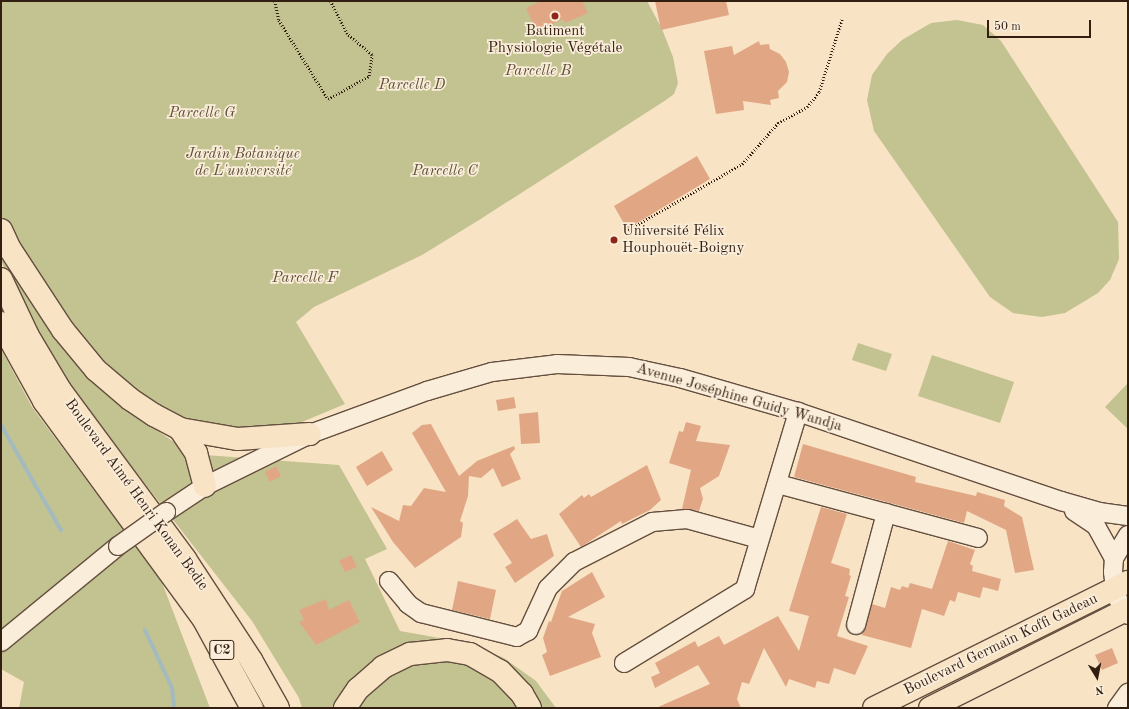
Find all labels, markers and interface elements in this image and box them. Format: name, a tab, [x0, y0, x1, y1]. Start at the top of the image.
marker: Batiment Physiologie Végétale	[550, 11, 560, 21]
scale bar	[989, 12, 1093, 38]
text: 50 m	[994, 21, 1021, 33]
place label: Batiment Physiologie Végétale	[488, 22, 622, 57]
park label: Parcelle B	[505, 63, 571, 81]
park label: Parcelle D	[379, 77, 445, 95]
park label: Parcelle G	[169, 105, 235, 123]
park label: Jardin Botanique de L'université	[186, 145, 300, 180]
park label: Parcelle C	[412, 163, 478, 181]
place label: Université Félix Houphouët-Boigny	[622, 222, 744, 257]
marker: Université Félix Houphouët-Boigny	[609, 235, 619, 245]
park label: Parcelle F	[272, 270, 338, 288]
street label: Avenue Joséphine Guidy Wandja	[634, 360, 844, 436]
street label: Boulevard Aimé Henri Konan Bedie	[60, 396, 212, 594]
street label: Boulevard Germain Koffi Gadeau	[901, 590, 1101, 700]
road number: C2	[209, 638, 235, 662]
north arrow	[1077, 657, 1117, 697]
text: N	[1094, 683, 1104, 695]

